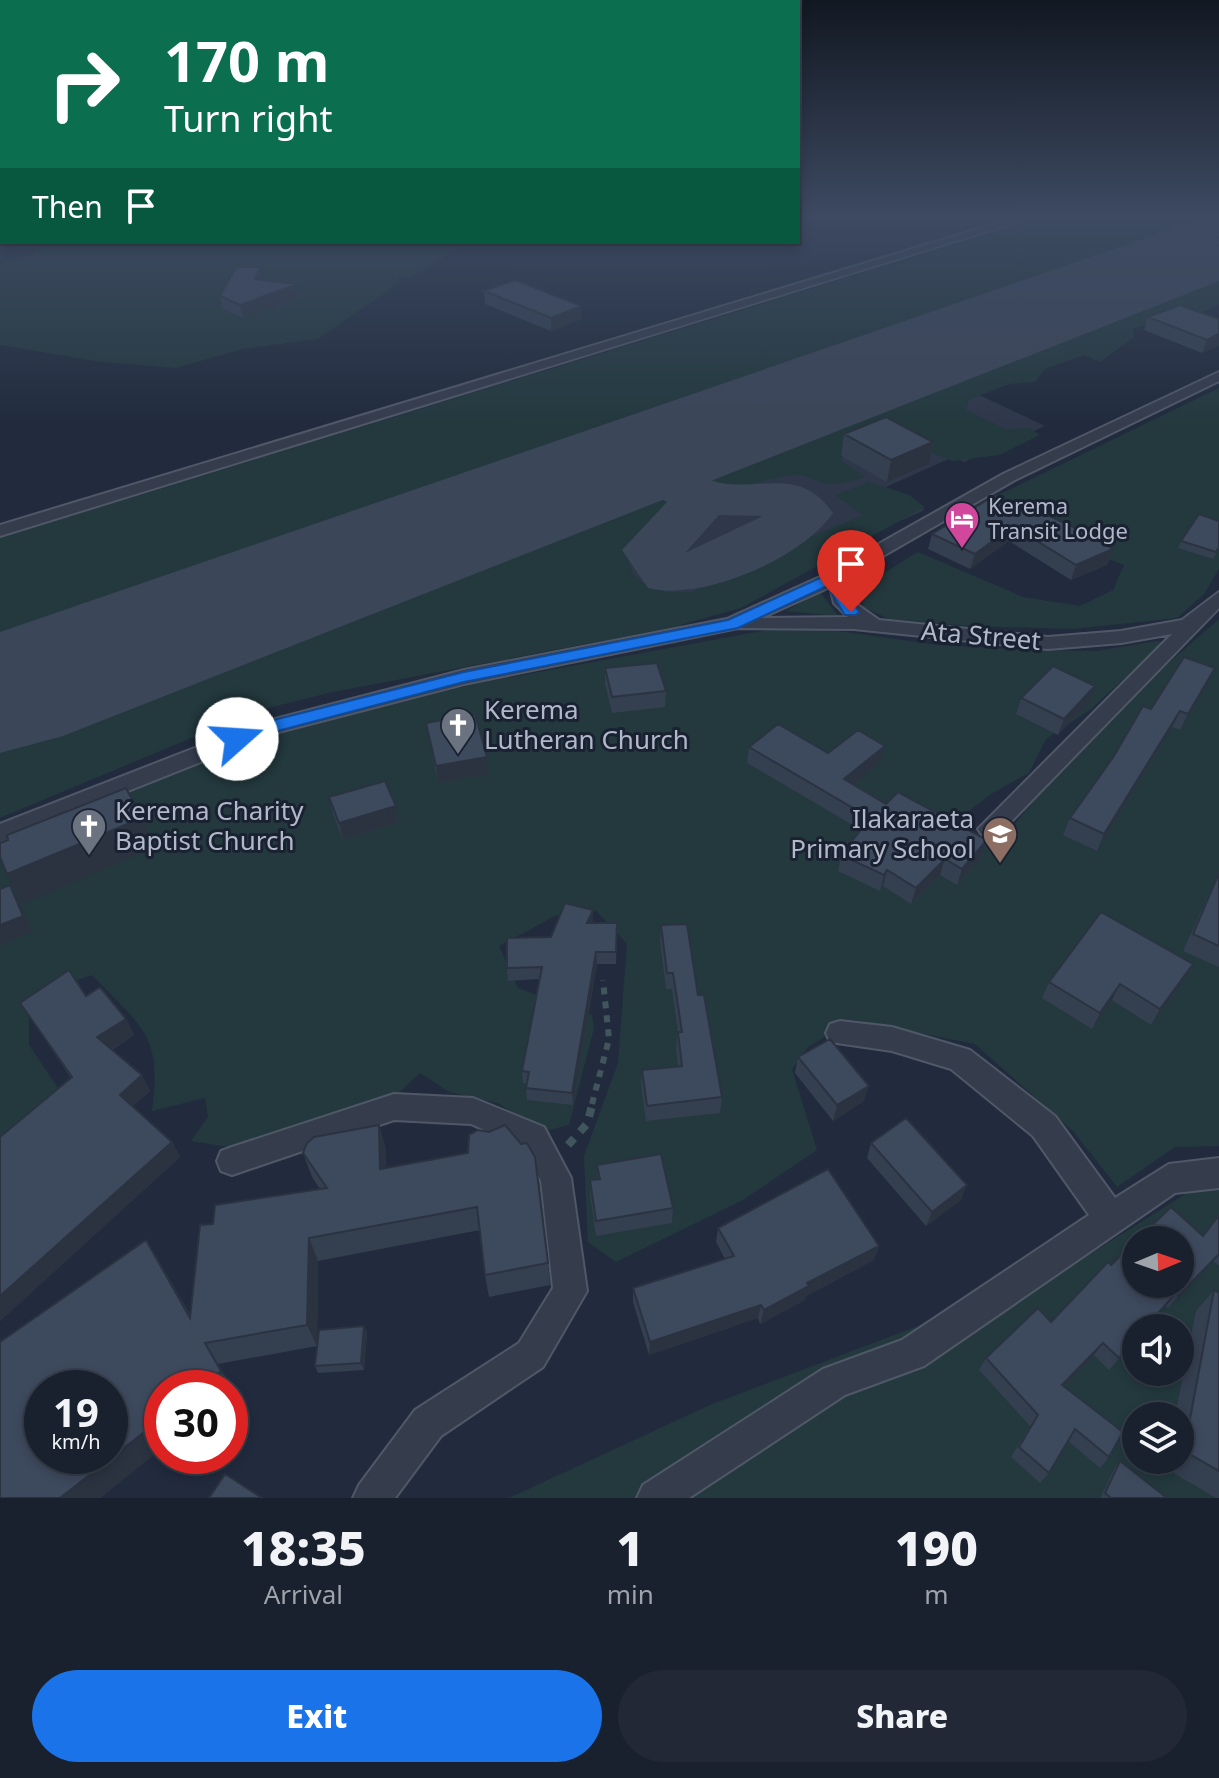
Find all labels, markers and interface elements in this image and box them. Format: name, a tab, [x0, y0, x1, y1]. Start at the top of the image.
text: 170 m	[164, 22, 329, 98]
icon: right	[32, 32, 136, 136]
text: Turn right	[164, 94, 332, 143]
icon: arrive	[119, 184, 163, 228]
text: Then	[32, 186, 103, 227]
place label: Kerema Transit Lodge	[988, 490, 1128, 545]
hotel icon: Kerema Transit Lodge	[943, 500, 981, 550]
pin	[817, 530, 885, 612]
icon: arrive	[829, 542, 873, 586]
street label: Ata Street	[920, 612, 1042, 658]
place label: Kerema Lutheran Church	[484, 691, 689, 757]
position arrow	[195, 697, 279, 781]
church icon: Kerema Lutheran Church	[439, 706, 477, 756]
place label: Kerema Charity Baptist Church	[115, 792, 304, 858]
place label: Ilakaraeta Primary School	[790, 800, 974, 866]
church icon: Kerema Charity Baptist Church	[70, 807, 108, 857]
school or university icon: Ilakaraeta Primary School	[981, 815, 1019, 865]
north arrow	[1122, 1226, 1194, 1298]
map controls	[1122, 1226, 1194, 1474]
button: sound	[1122, 1314, 1194, 1386]
speed limit sign: 30	[144, 1370, 248, 1474]
text: 19	[53, 1384, 99, 1439]
button: layers	[1122, 1402, 1194, 1474]
text: km/h	[51, 1428, 101, 1455]
text: 18:35	[241, 1515, 366, 1580]
text: 1	[616, 1515, 644, 1580]
text: 190	[895, 1515, 978, 1580]
text: Arrival	[264, 1576, 343, 1612]
text: min	[607, 1576, 654, 1612]
text: m	[924, 1576, 949, 1612]
button: Exit	[32, 1670, 602, 1762]
button: Share	[618, 1670, 1187, 1762]

